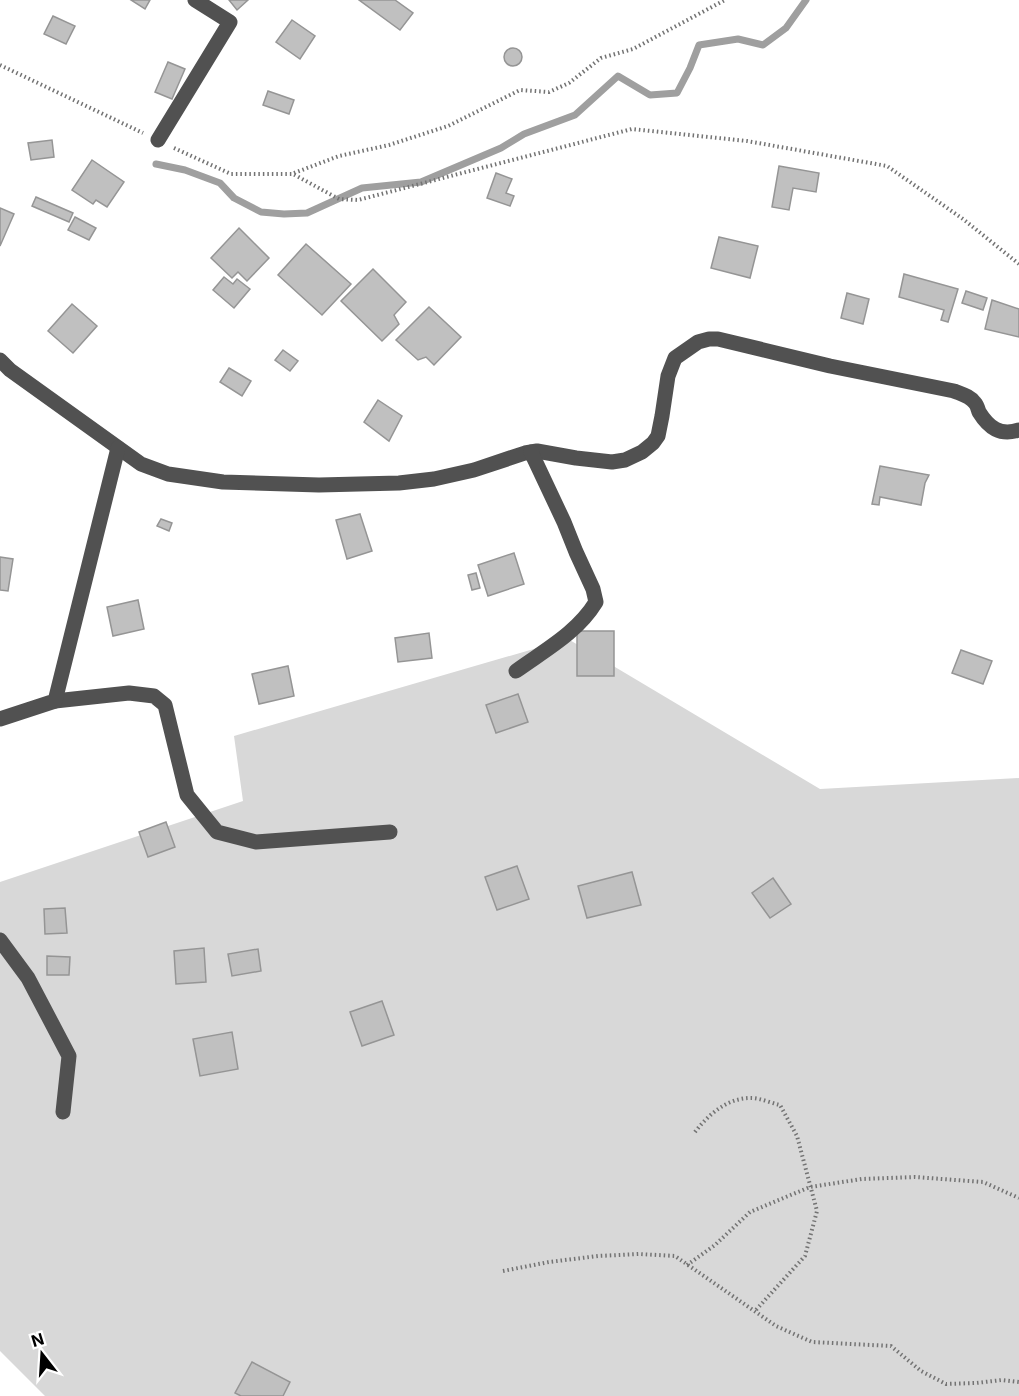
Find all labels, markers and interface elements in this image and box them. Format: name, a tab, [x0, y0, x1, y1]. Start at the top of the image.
north arrow	[12, 1324, 72, 1384]
text: N	[29, 1328, 46, 1351]

